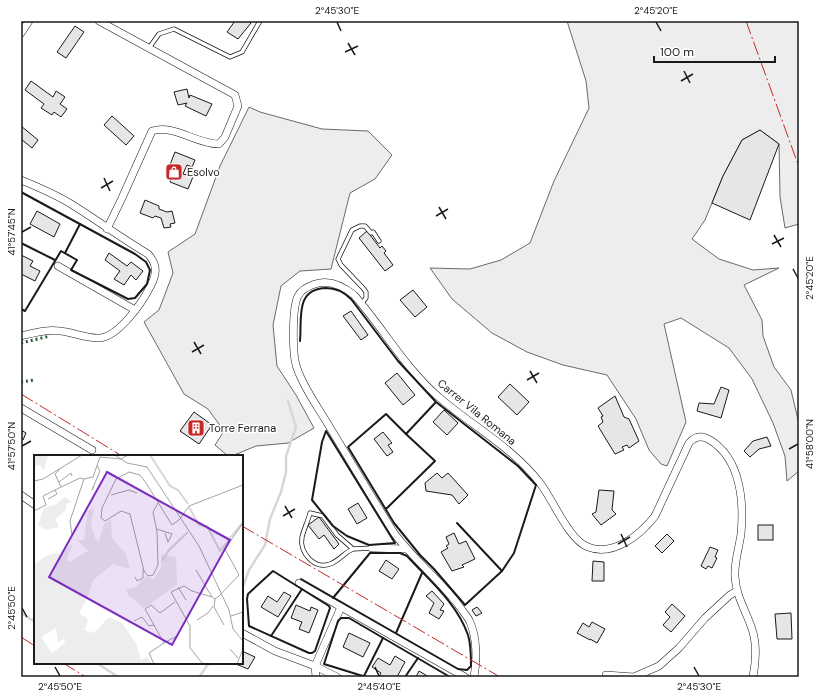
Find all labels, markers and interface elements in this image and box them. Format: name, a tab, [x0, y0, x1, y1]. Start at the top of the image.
text: 2°45'30"E	[315, 4, 359, 17]
text: 2°45'20"E	[634, 4, 678, 17]
scale bar	[654, 38, 775, 64]
text: 100 m	[660, 44, 694, 60]
shop icon: Esolvo	[164, 162, 184, 182]
place label: Esolvo	[187, 165, 220, 179]
text: 41°57'45"N	[5, 208, 18, 256]
text: 2°45'20"E	[803, 256, 816, 300]
street label: Carrer Vila Romana	[435, 376, 519, 448]
building icon: Torre Ferrana	[186, 418, 206, 438]
text: 41°58'00"N	[803, 419, 816, 469]
place label: Torre Ferrana	[209, 421, 276, 435]
text: 41°57'50"N	[5, 422, 18, 470]
inset map	[34, 455, 243, 664]
text: 2°45'50"E	[5, 586, 18, 630]
text: 2°45'50"E	[38, 680, 82, 693]
text: 2°45'40"E	[357, 680, 401, 693]
text: 2°45'30"E	[677, 680, 721, 693]

